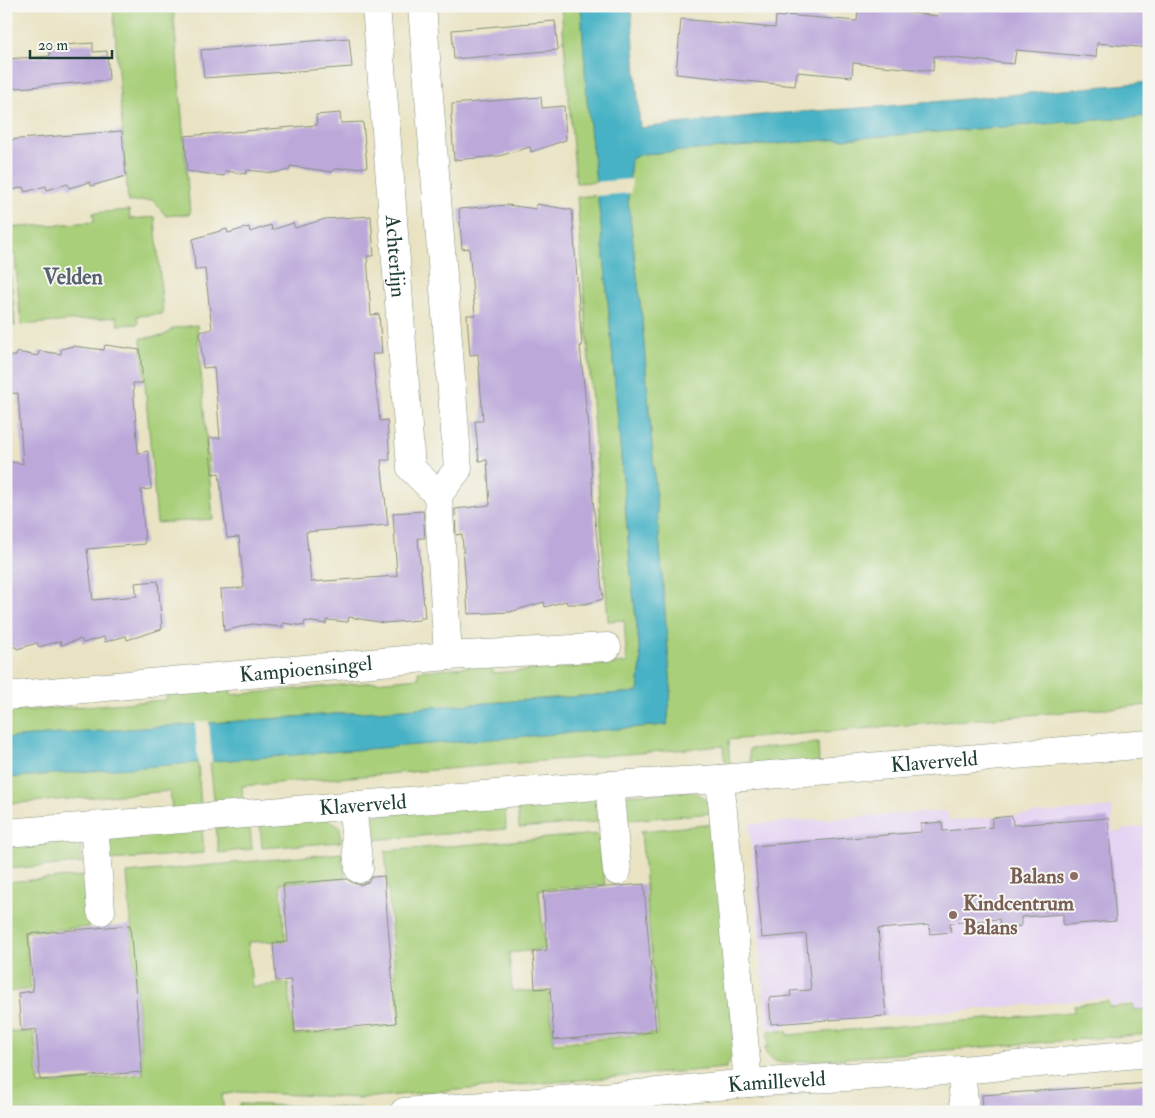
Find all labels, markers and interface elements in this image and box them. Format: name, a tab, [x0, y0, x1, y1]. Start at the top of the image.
scale bar	[30, 28, 112, 60]
text: 20 m	[38, 36, 68, 55]
street label: Achterlijn	[379, 213, 412, 299]
district label: Velden	[42, 263, 104, 291]
street label: Kampioensingel	[238, 649, 374, 688]
street label: Klaverveld	[890, 744, 980, 779]
street label: Klaverveld	[318, 788, 408, 822]
place label: Balans	[1010, 863, 1064, 890]
marker: Balans	[1068, 870, 1080, 882]
place label: Kindcentrum Balans	[963, 890, 1075, 941]
marker: Kindcentrum Balans	[947, 909, 959, 921]
street label: Kamilleveld	[727, 1065, 827, 1098]

